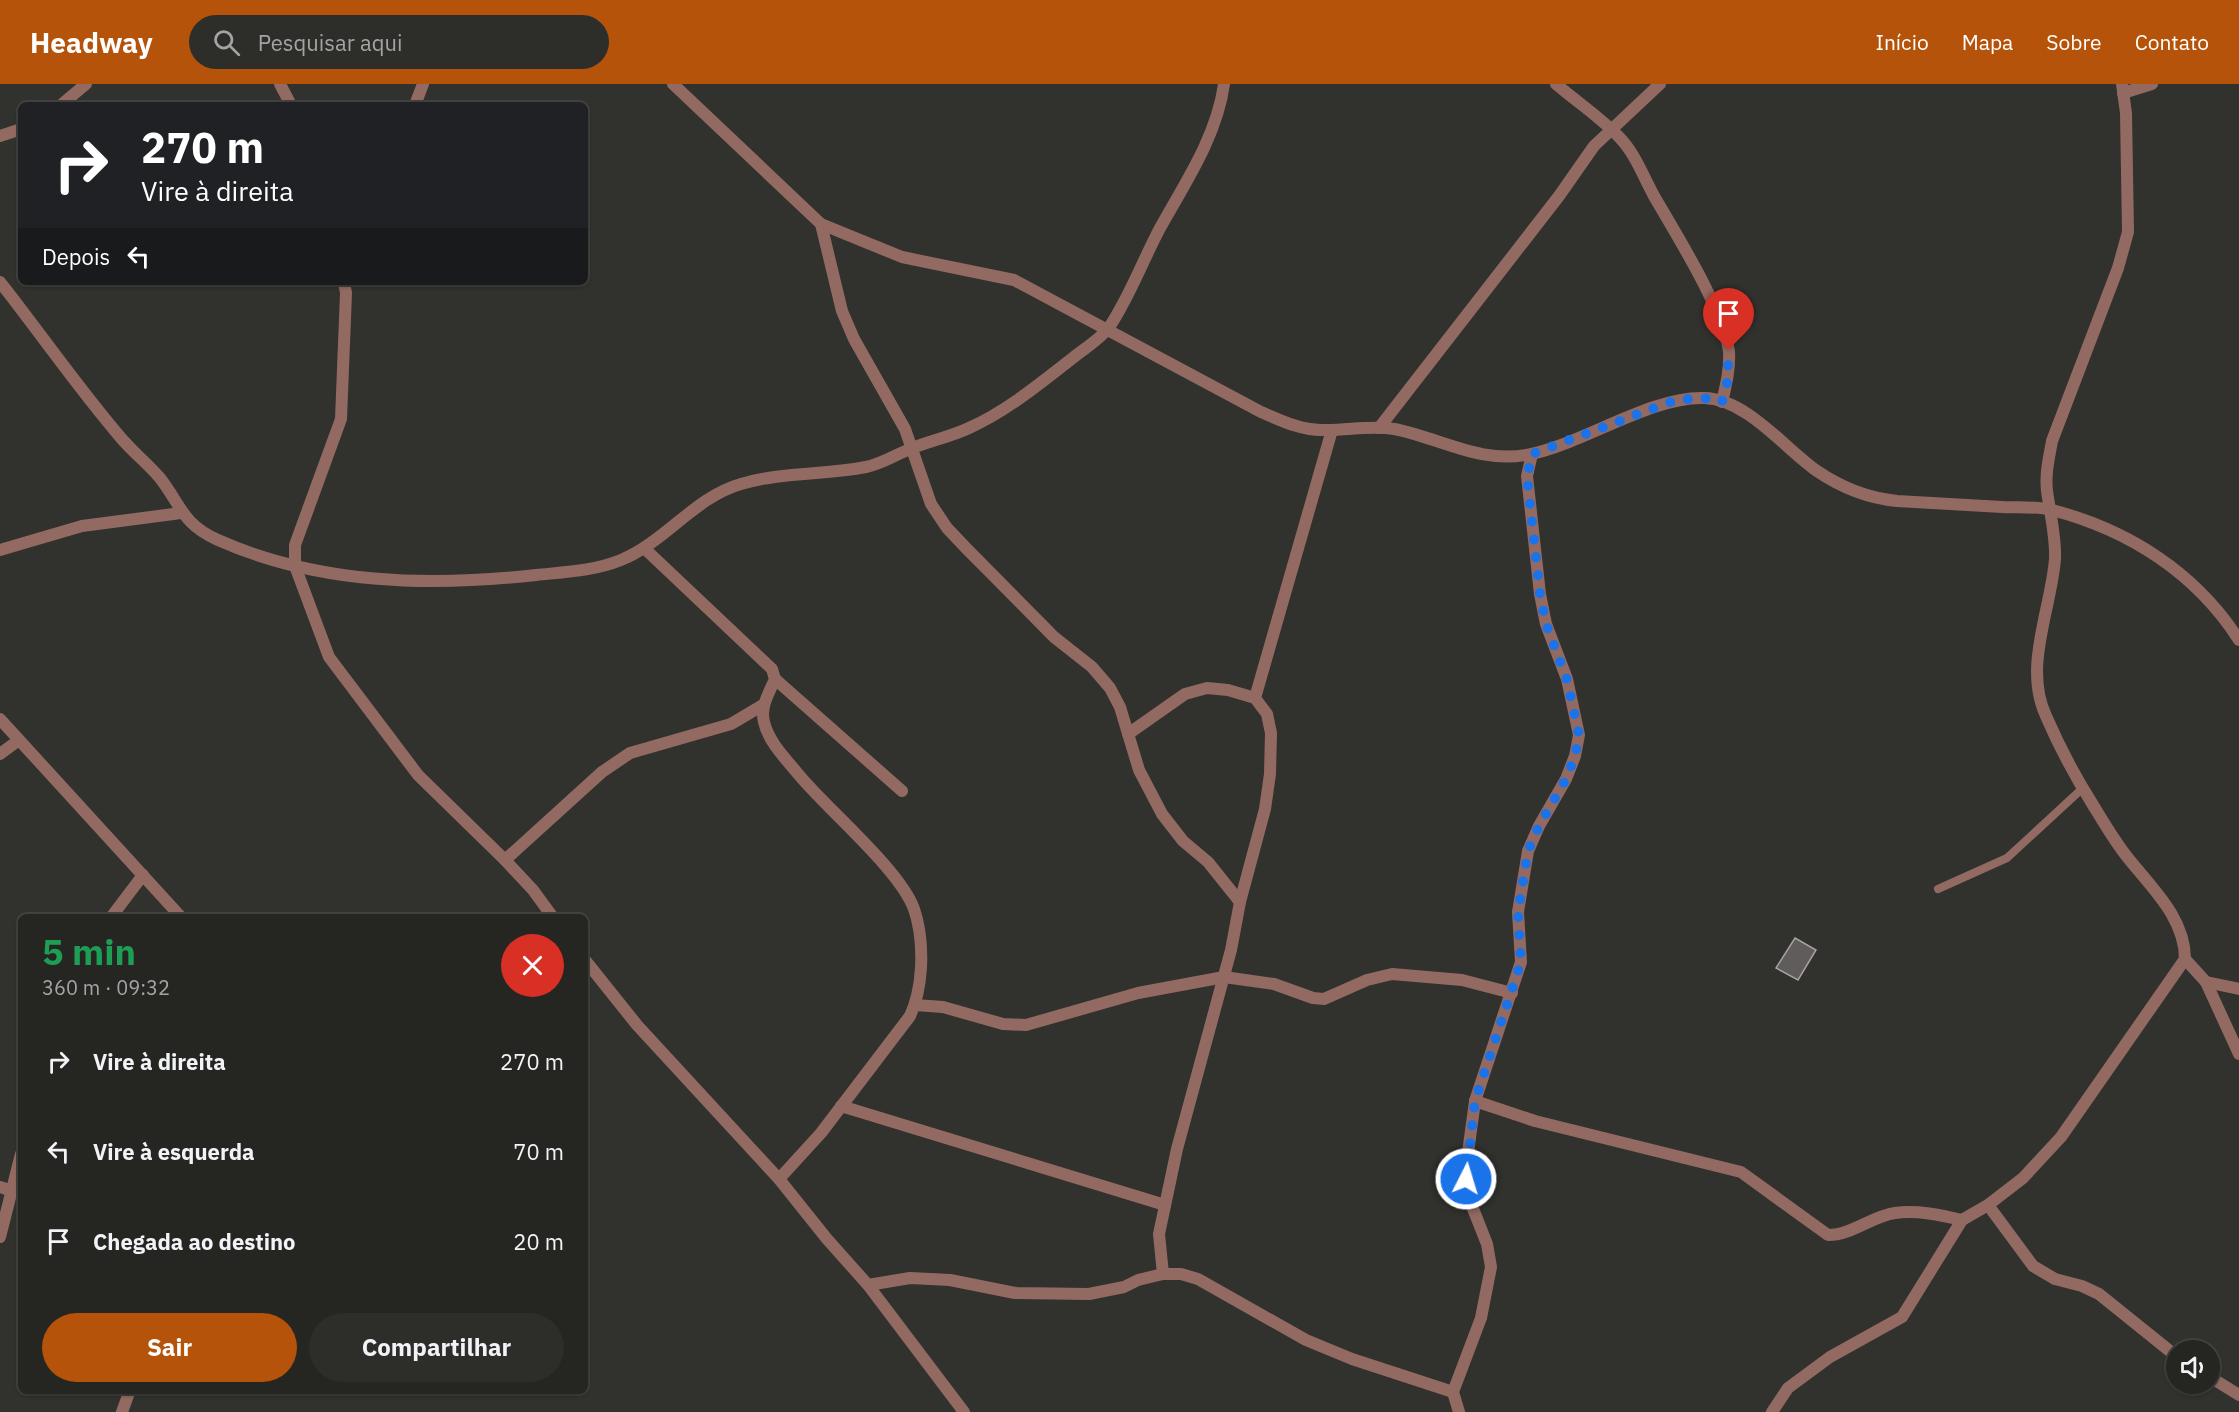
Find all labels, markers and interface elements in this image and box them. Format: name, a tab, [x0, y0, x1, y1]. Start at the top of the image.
search box	[189, 15, 609, 69]
text: Headway	[30, 24, 153, 61]
icon: search	[210, 26, 243, 59]
text: Pesquisar aqui	[258, 28, 402, 57]
text: Início	[1876, 28, 1929, 56]
text: Mapa	[1962, 28, 2013, 56]
text: Sobre	[2046, 28, 2102, 56]
text: Contato	[2135, 28, 2209, 56]
text: 270 m	[141, 120, 264, 175]
icon: right	[42, 126, 120, 204]
text: Vire à direita	[141, 173, 294, 208]
icon: left	[122, 240, 155, 273]
text: Depois	[42, 242, 110, 271]
pin	[1703, 288, 1754, 350]
icon: arrive	[1712, 297, 1745, 330]
text: 5 min	[42, 928, 136, 975]
button: close	[501, 934, 564, 997]
text: 360 m · 09:32	[42, 974, 170, 1001]
icon: right	[42, 1045, 75, 1078]
text: Vire à direita	[93, 1047, 226, 1076]
text: 270 m	[500, 1047, 564, 1076]
icon: left	[42, 1135, 75, 1168]
text: Vire à esquerda	[93, 1137, 255, 1166]
text: 70 m	[513, 1137, 564, 1166]
position arrow	[1434, 1147, 1498, 1211]
icon: arrive	[42, 1225, 75, 1258]
text: Chegada ao destino	[93, 1227, 296, 1256]
text: 20 m	[513, 1227, 564, 1256]
button: Sair	[42, 1313, 297, 1382]
button: Compartilhar	[309, 1313, 564, 1382]
map controls	[2166, 1340, 2220, 1394]
button: sound	[2166, 1340, 2220, 1394]

